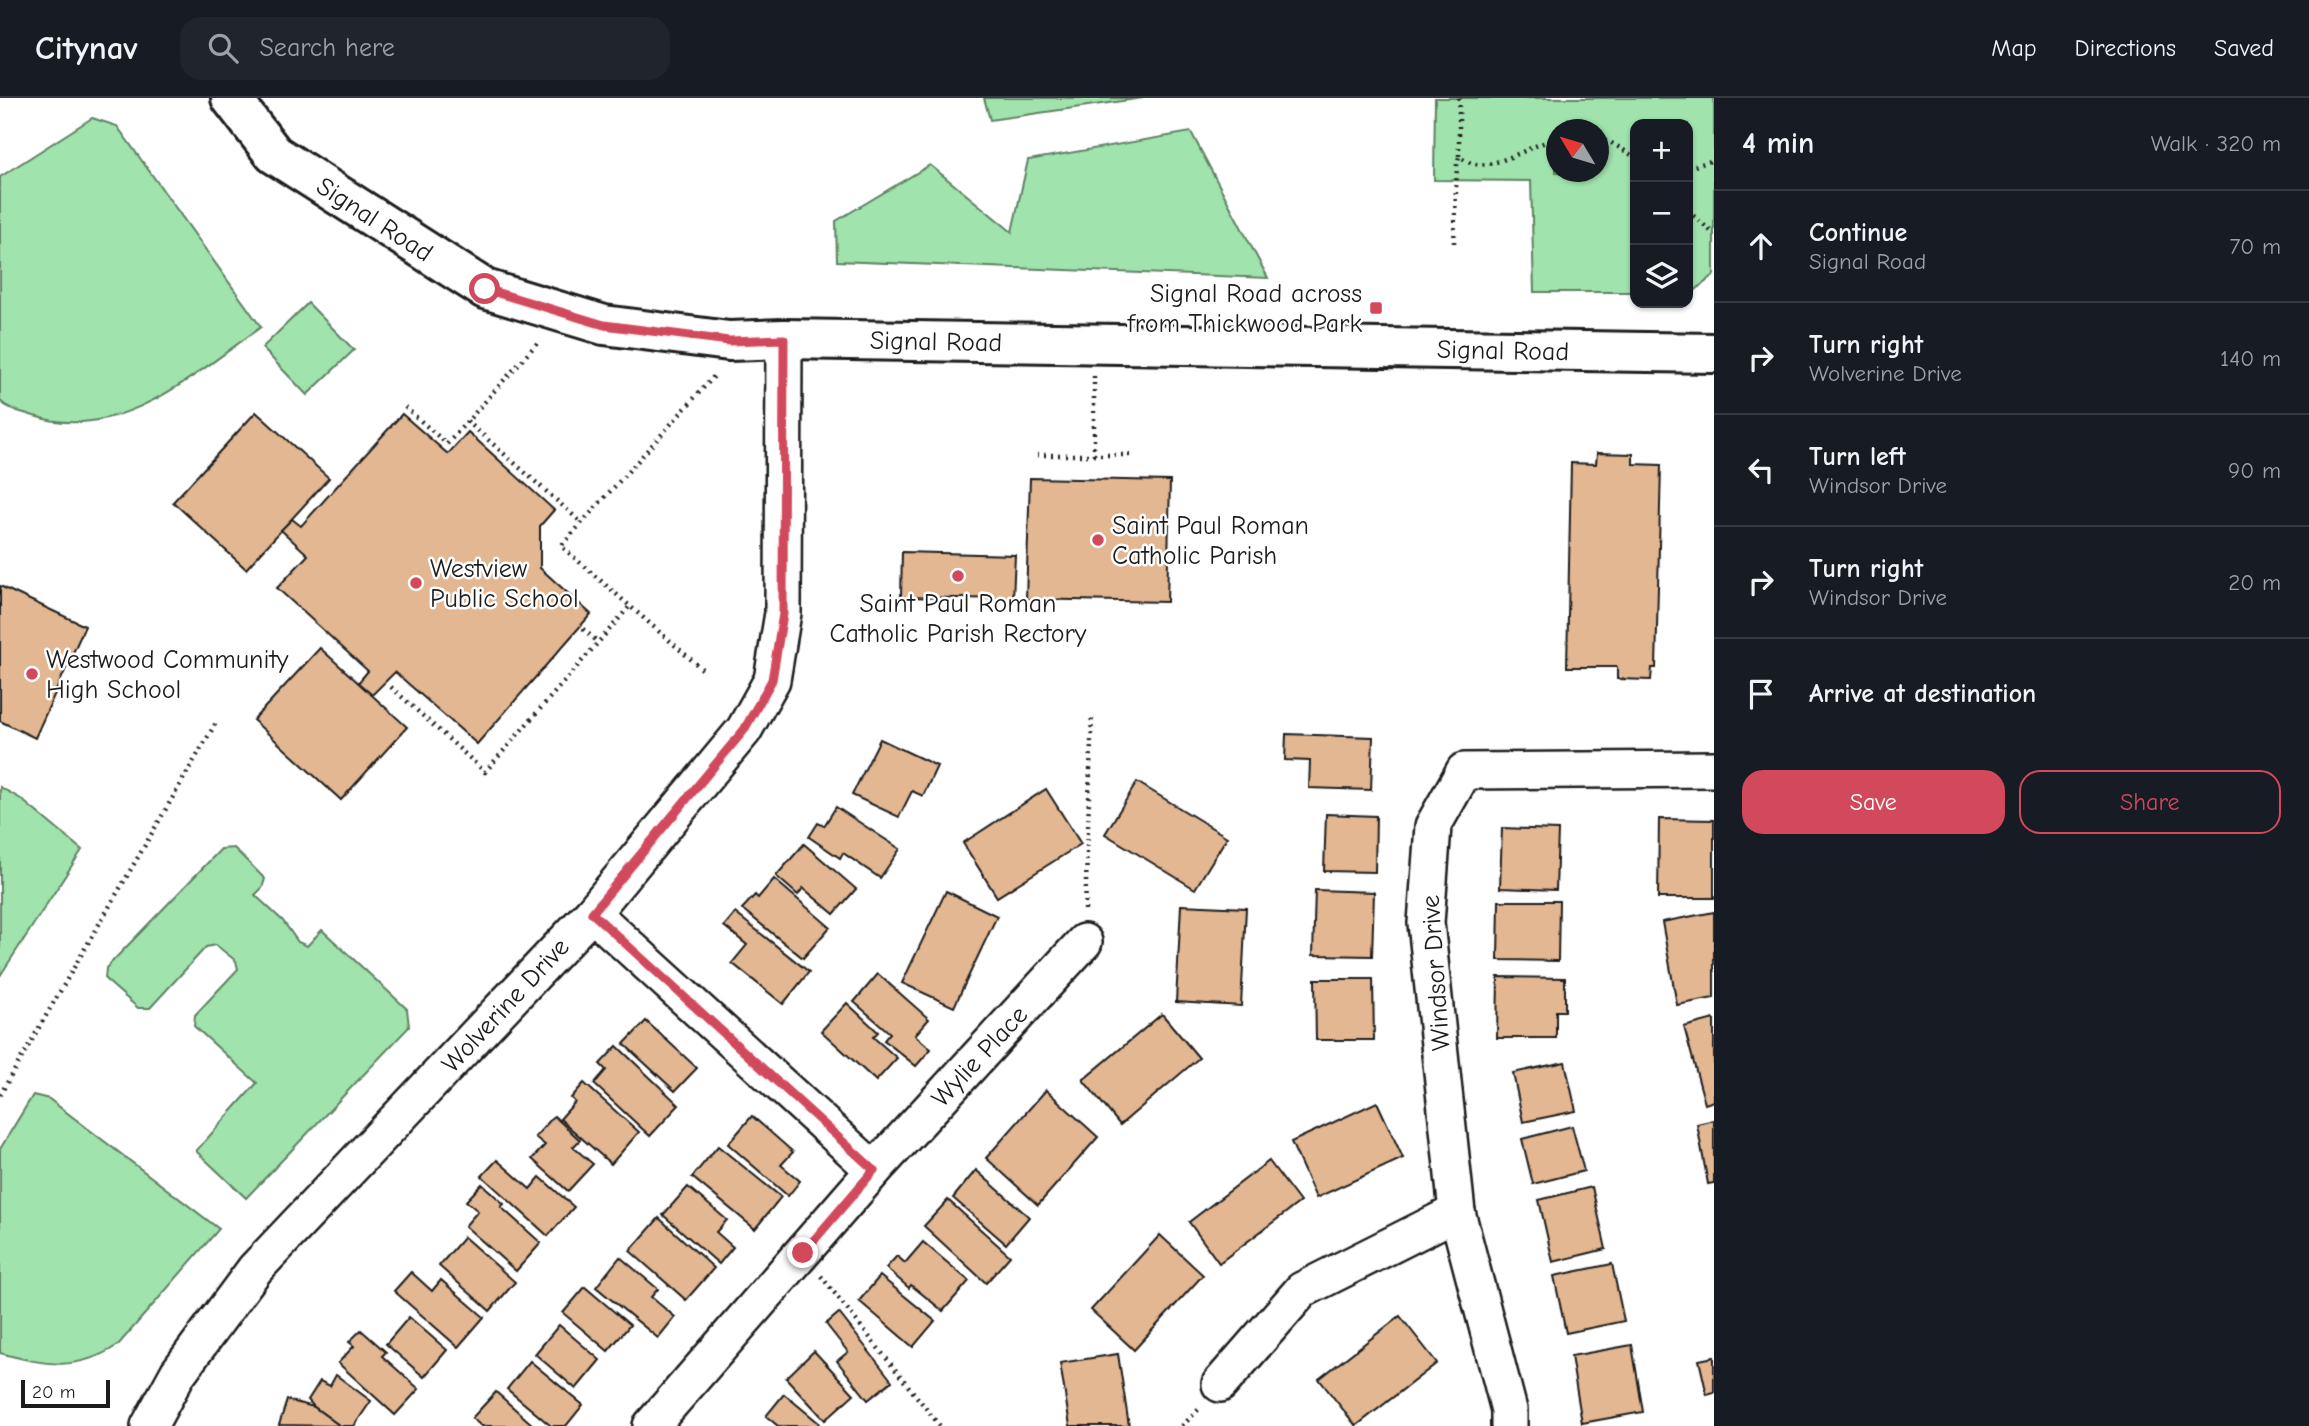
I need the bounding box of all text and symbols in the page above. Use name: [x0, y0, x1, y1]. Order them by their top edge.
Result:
search box: [180, 17, 670, 80]
text: Citynav: [35, 29, 138, 67]
icon: search: [204, 29, 242, 67]
text: Search here: [260, 33, 395, 63]
text: Map: [1991, 34, 2037, 62]
text: Directions: [2075, 34, 2176, 62]
text: Saved: [2214, 34, 2274, 62]
north arrow: [1546, 119, 1609, 182]
map controls: [1630, 119, 1693, 308]
button: +: [1630, 119, 1693, 182]
text: 4 min: [1742, 126, 1814, 161]
text: Walk · 320 m: [2151, 130, 2281, 157]
street label: Signal Road: [311, 171, 438, 268]
button: −: [1630, 182, 1693, 245]
text: Continue: [1809, 218, 1907, 248]
icon: ahead: [1742, 227, 1780, 265]
text: 70 m: [2229, 233, 2281, 260]
button: layers: [1630, 245, 1693, 308]
text: Signal Road: [1809, 248, 1926, 275]
route start: [469, 273, 500, 304]
place label: Signal Road across from Thickwood Park: [1127, 279, 1362, 339]
marker: Signal Road across from Thickwood Park: [1368, 300, 1384, 316]
street label: Signal Road: [870, 326, 1002, 358]
text: Turn right: [1809, 330, 1923, 360]
street label: Signal Road: [1437, 335, 1569, 367]
icon: right: [1742, 339, 1780, 377]
text: 140 m: [2220, 345, 2281, 372]
text: Wolverine Drive: [1809, 360, 1962, 387]
text: Turn left: [1809, 442, 1906, 472]
icon: left: [1742, 451, 1780, 489]
text: 90 m: [2228, 457, 2281, 484]
text: Windsor Drive: [1809, 472, 1947, 499]
place label: Saint Paul Roman Catholic Parish: [1112, 511, 1309, 571]
marker: Saint Paul Roman Catholic Parish: [1090, 532, 1106, 548]
place label: Westview Public School: [430, 554, 579, 614]
text: Turn right: [1809, 554, 1923, 584]
icon: right: [1742, 563, 1780, 601]
marker: Saint Paul Roman Catholic Parish Rectory: [950, 568, 966, 584]
text: 20 m: [2228, 569, 2281, 596]
marker: Westview Public School: [408, 575, 424, 591]
text: Windsor Drive: [1809, 584, 1947, 611]
place label: Saint Paul Roman Catholic Parish Rectory: [830, 589, 1087, 649]
place label: Westwood Community High School: [46, 645, 289, 705]
marker: Westwood Community High School: [24, 666, 40, 682]
icon: arrive: [1742, 675, 1780, 713]
text: Arrive at destination: [1809, 679, 2036, 709]
button: Save: [1742, 770, 2005, 834]
button: Share: [2019, 770, 2281, 834]
street label: Windsor Drive: [1416, 894, 1456, 1052]
street label: Wolverine Drive: [436, 932, 576, 1079]
street label: Wylie Place: [926, 1000, 1034, 1113]
route end: [787, 1237, 818, 1268]
scale bar: [21, 1377, 110, 1409]
text: 20 m: [32, 1381, 76, 1403]

